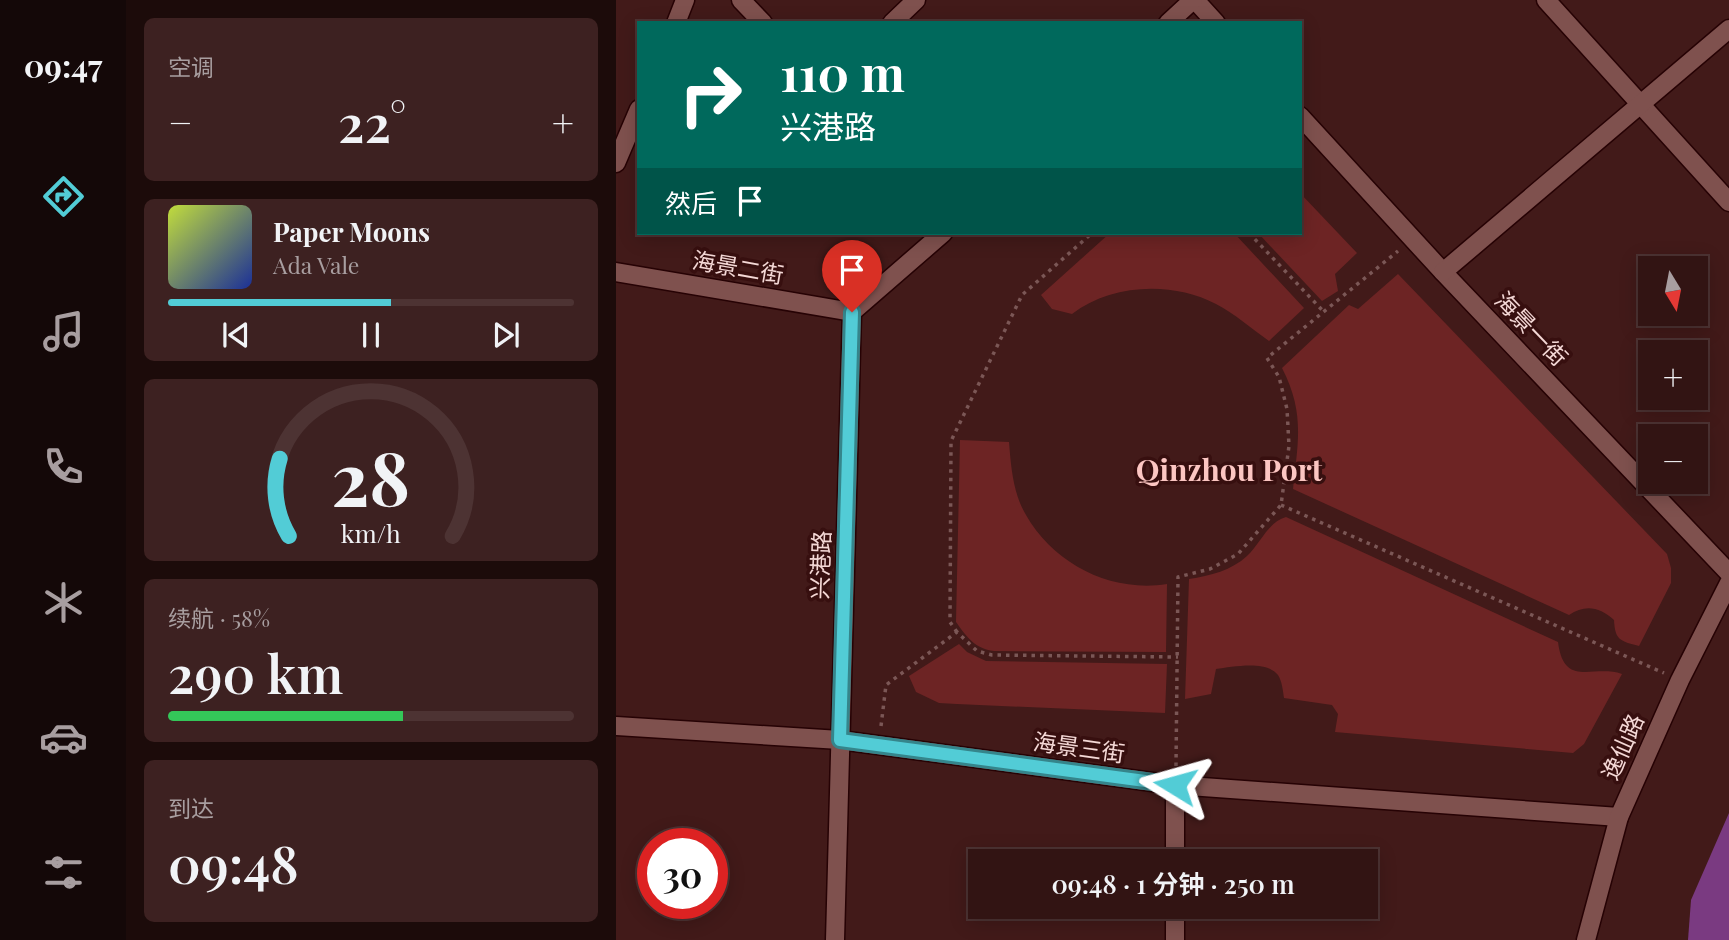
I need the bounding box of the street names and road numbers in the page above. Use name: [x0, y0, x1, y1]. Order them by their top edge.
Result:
street label: 海景二街: [690, 243, 786, 290]
street label: 海景一街: [1489, 284, 1575, 372]
street label: 兴港路: [803, 530, 836, 600]
street label: 逸仙路: [1593, 709, 1650, 784]
street label: 海景三街: [1031, 725, 1127, 768]

